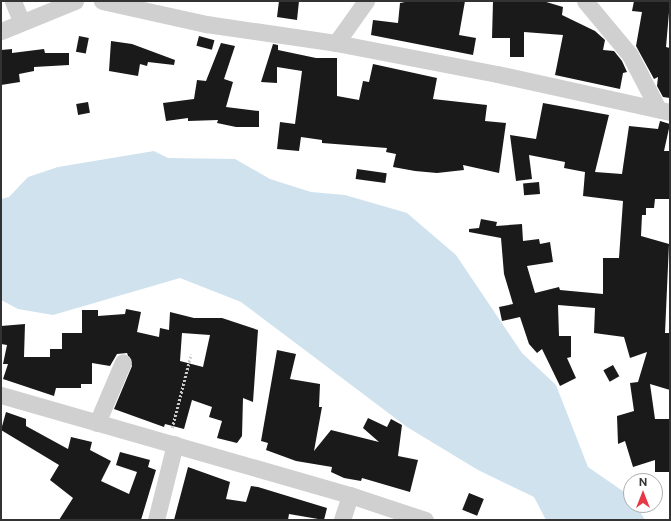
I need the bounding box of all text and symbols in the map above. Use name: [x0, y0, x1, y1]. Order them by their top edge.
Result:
north arrow: [623, 473, 663, 513]
text: N: [639, 476, 647, 488]

